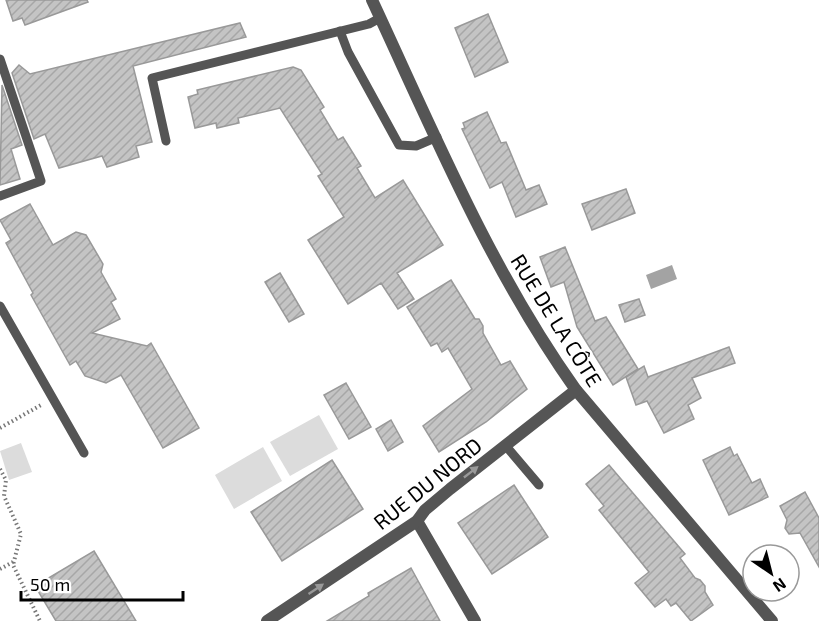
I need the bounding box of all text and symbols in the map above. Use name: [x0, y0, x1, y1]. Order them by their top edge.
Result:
street label: RUE DE LA CÔTE: [506, 249, 608, 391]
street label: RUE DU NORD: [368, 432, 486, 534]
one-way arrow: [463, 466, 479, 479]
north arrow: [741, 543, 801, 603]
scale bar: [21, 564, 183, 602]
text: 50 m: [30, 573, 70, 595]
text: N: [770, 575, 790, 597]
one-way arrow: [308, 583, 324, 594]

